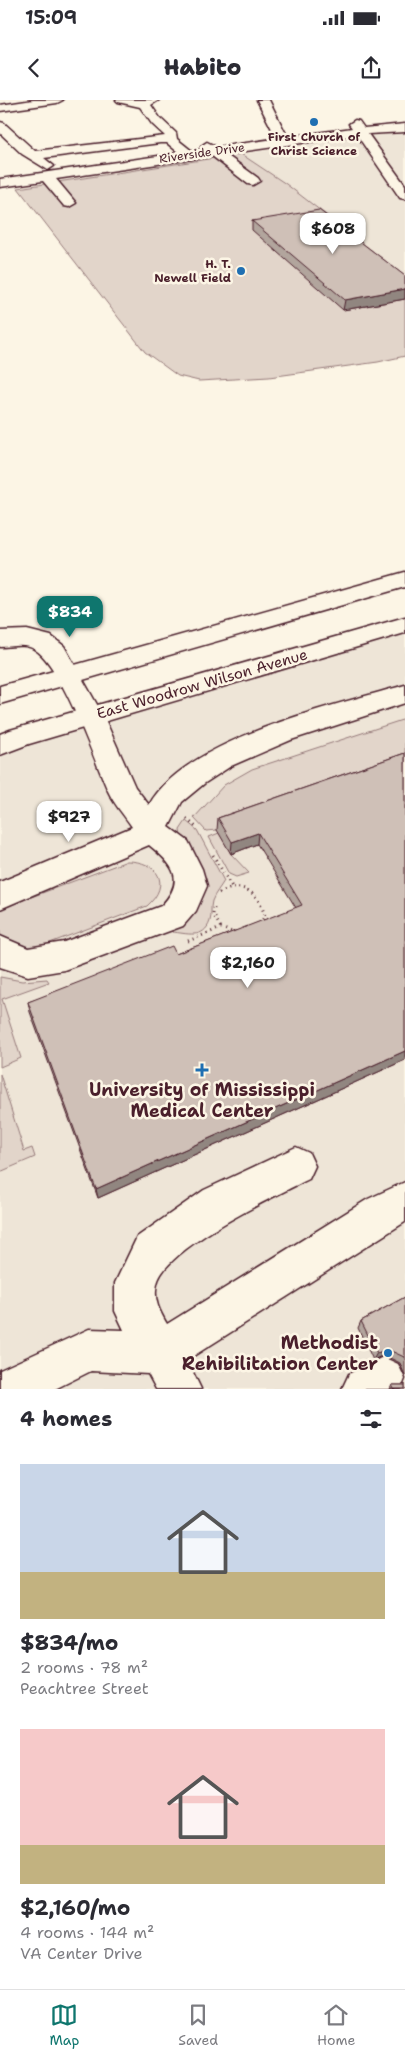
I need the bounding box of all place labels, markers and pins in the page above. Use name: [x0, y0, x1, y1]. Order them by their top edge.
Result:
marker: First Church of Christ Science: [308, 116, 320, 128]
place label: First Church of Christ Science: [268, 129, 360, 159]
pin: $608: [303, 212, 363, 255]
place label: H. T. Newell Field: [154, 256, 231, 286]
marker: H. T. Newell Field: [235, 265, 247, 277]
pin: $834: [40, 596, 100, 638]
pin: $927: [39, 800, 99, 843]
pin: $2,160: [207, 946, 289, 989]
marker: University of Mississippi Medical Center: [195, 1063, 209, 1077]
place label: University of Mississippi Medical Center: [89, 1078, 315, 1123]
place label: Methodist Rehibilitation Center: [182, 1331, 378, 1376]
marker: Methodist Rehibilitation Center: [382, 1347, 394, 1359]

